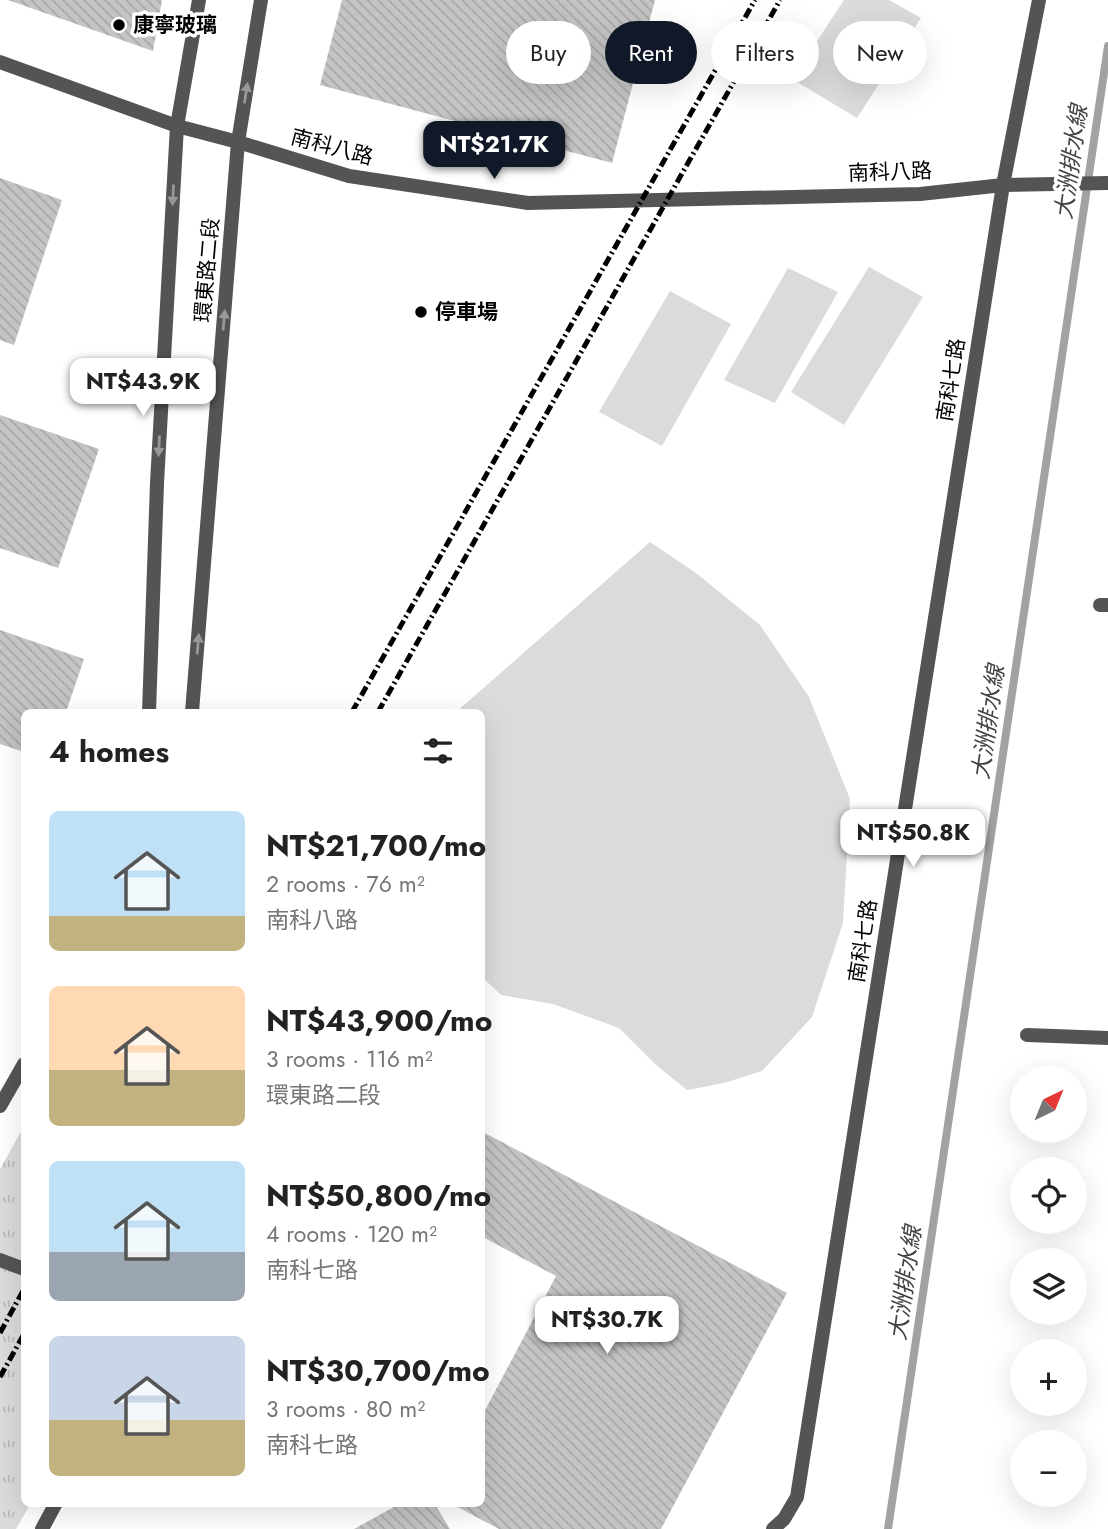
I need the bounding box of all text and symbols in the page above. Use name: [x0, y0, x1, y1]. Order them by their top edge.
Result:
place label: 康寧玻璃: [133, 10, 217, 40]
marker: 康寧玻璃: [111, 17, 127, 33]
chip: Buy: [506, 21, 591, 84]
chip: Rent: [605, 21, 697, 84]
chip: Filters: [711, 21, 819, 84]
chip: New: [833, 21, 927, 84]
one-way arrow: [241, 82, 252, 104]
water label: 大洲排水線: [1046, 100, 1096, 221]
street label: 南科八路: [288, 122, 376, 172]
pin: NT$21.7K: [422, 122, 566, 181]
text: NT$21.7K: [439, 127, 549, 161]
street label: 南科八路: [848, 156, 932, 188]
one-way arrow: [167, 184, 178, 206]
street label: 環東路二段: [187, 216, 227, 324]
place label: 停車場: [435, 297, 498, 327]
marker: 停車場: [413, 304, 429, 320]
one-way arrow: [219, 309, 230, 331]
street label: 南科七路: [930, 336, 972, 424]
pin: NT$43.9K: [71, 358, 215, 418]
text: NT$43.9K: [86, 364, 200, 398]
one-way arrow: [153, 435, 164, 457]
one-way arrow: [193, 633, 204, 655]
water label: 大洲排水線: [963, 660, 1013, 781]
text: 4 homes: [49, 730, 169, 773]
icon: filters: [419, 732, 457, 770]
pin: NT$50.8K: [841, 810, 985, 869]
text: NT$50.8K: [856, 815, 970, 849]
text: NT$21,700/mo: [266, 824, 486, 867]
icon: home: [105, 839, 189, 923]
text: 2 rooms · 76 m²: [266, 867, 425, 901]
street label: 南科七路: [842, 897, 884, 985]
text: 南科八路: [266, 903, 358, 937]
text: NT$43,900/mo: [266, 999, 492, 1042]
icon: home: [105, 1014, 189, 1098]
text: 3 rooms · 116 m²: [266, 1042, 433, 1076]
north arrow: [1010, 1066, 1087, 1143]
map controls: [1010, 1066, 1087, 1507]
text: 環東路二段: [266, 1078, 381, 1112]
button: locate: [1010, 1157, 1087, 1234]
text: NT$50,800/mo: [266, 1174, 491, 1217]
icon: home: [105, 1189, 189, 1273]
text: 4 rooms · 120 m²: [266, 1217, 437, 1251]
water label: 大洲排水線: [880, 1221, 930, 1342]
button: layers: [1010, 1248, 1087, 1325]
text: 南科七路: [266, 1253, 358, 1287]
pin: NT$30.7K: [535, 1296, 679, 1356]
text: NT$30.7K: [551, 1302, 663, 1336]
button: +: [1010, 1339, 1087, 1416]
text: NT$30,700/mo: [266, 1349, 490, 1392]
icon: home: [105, 1364, 189, 1448]
text: 3 rooms · 80 m²: [266, 1392, 425, 1426]
text: 南科七路: [266, 1428, 358, 1462]
button: −: [1010, 1430, 1087, 1507]

